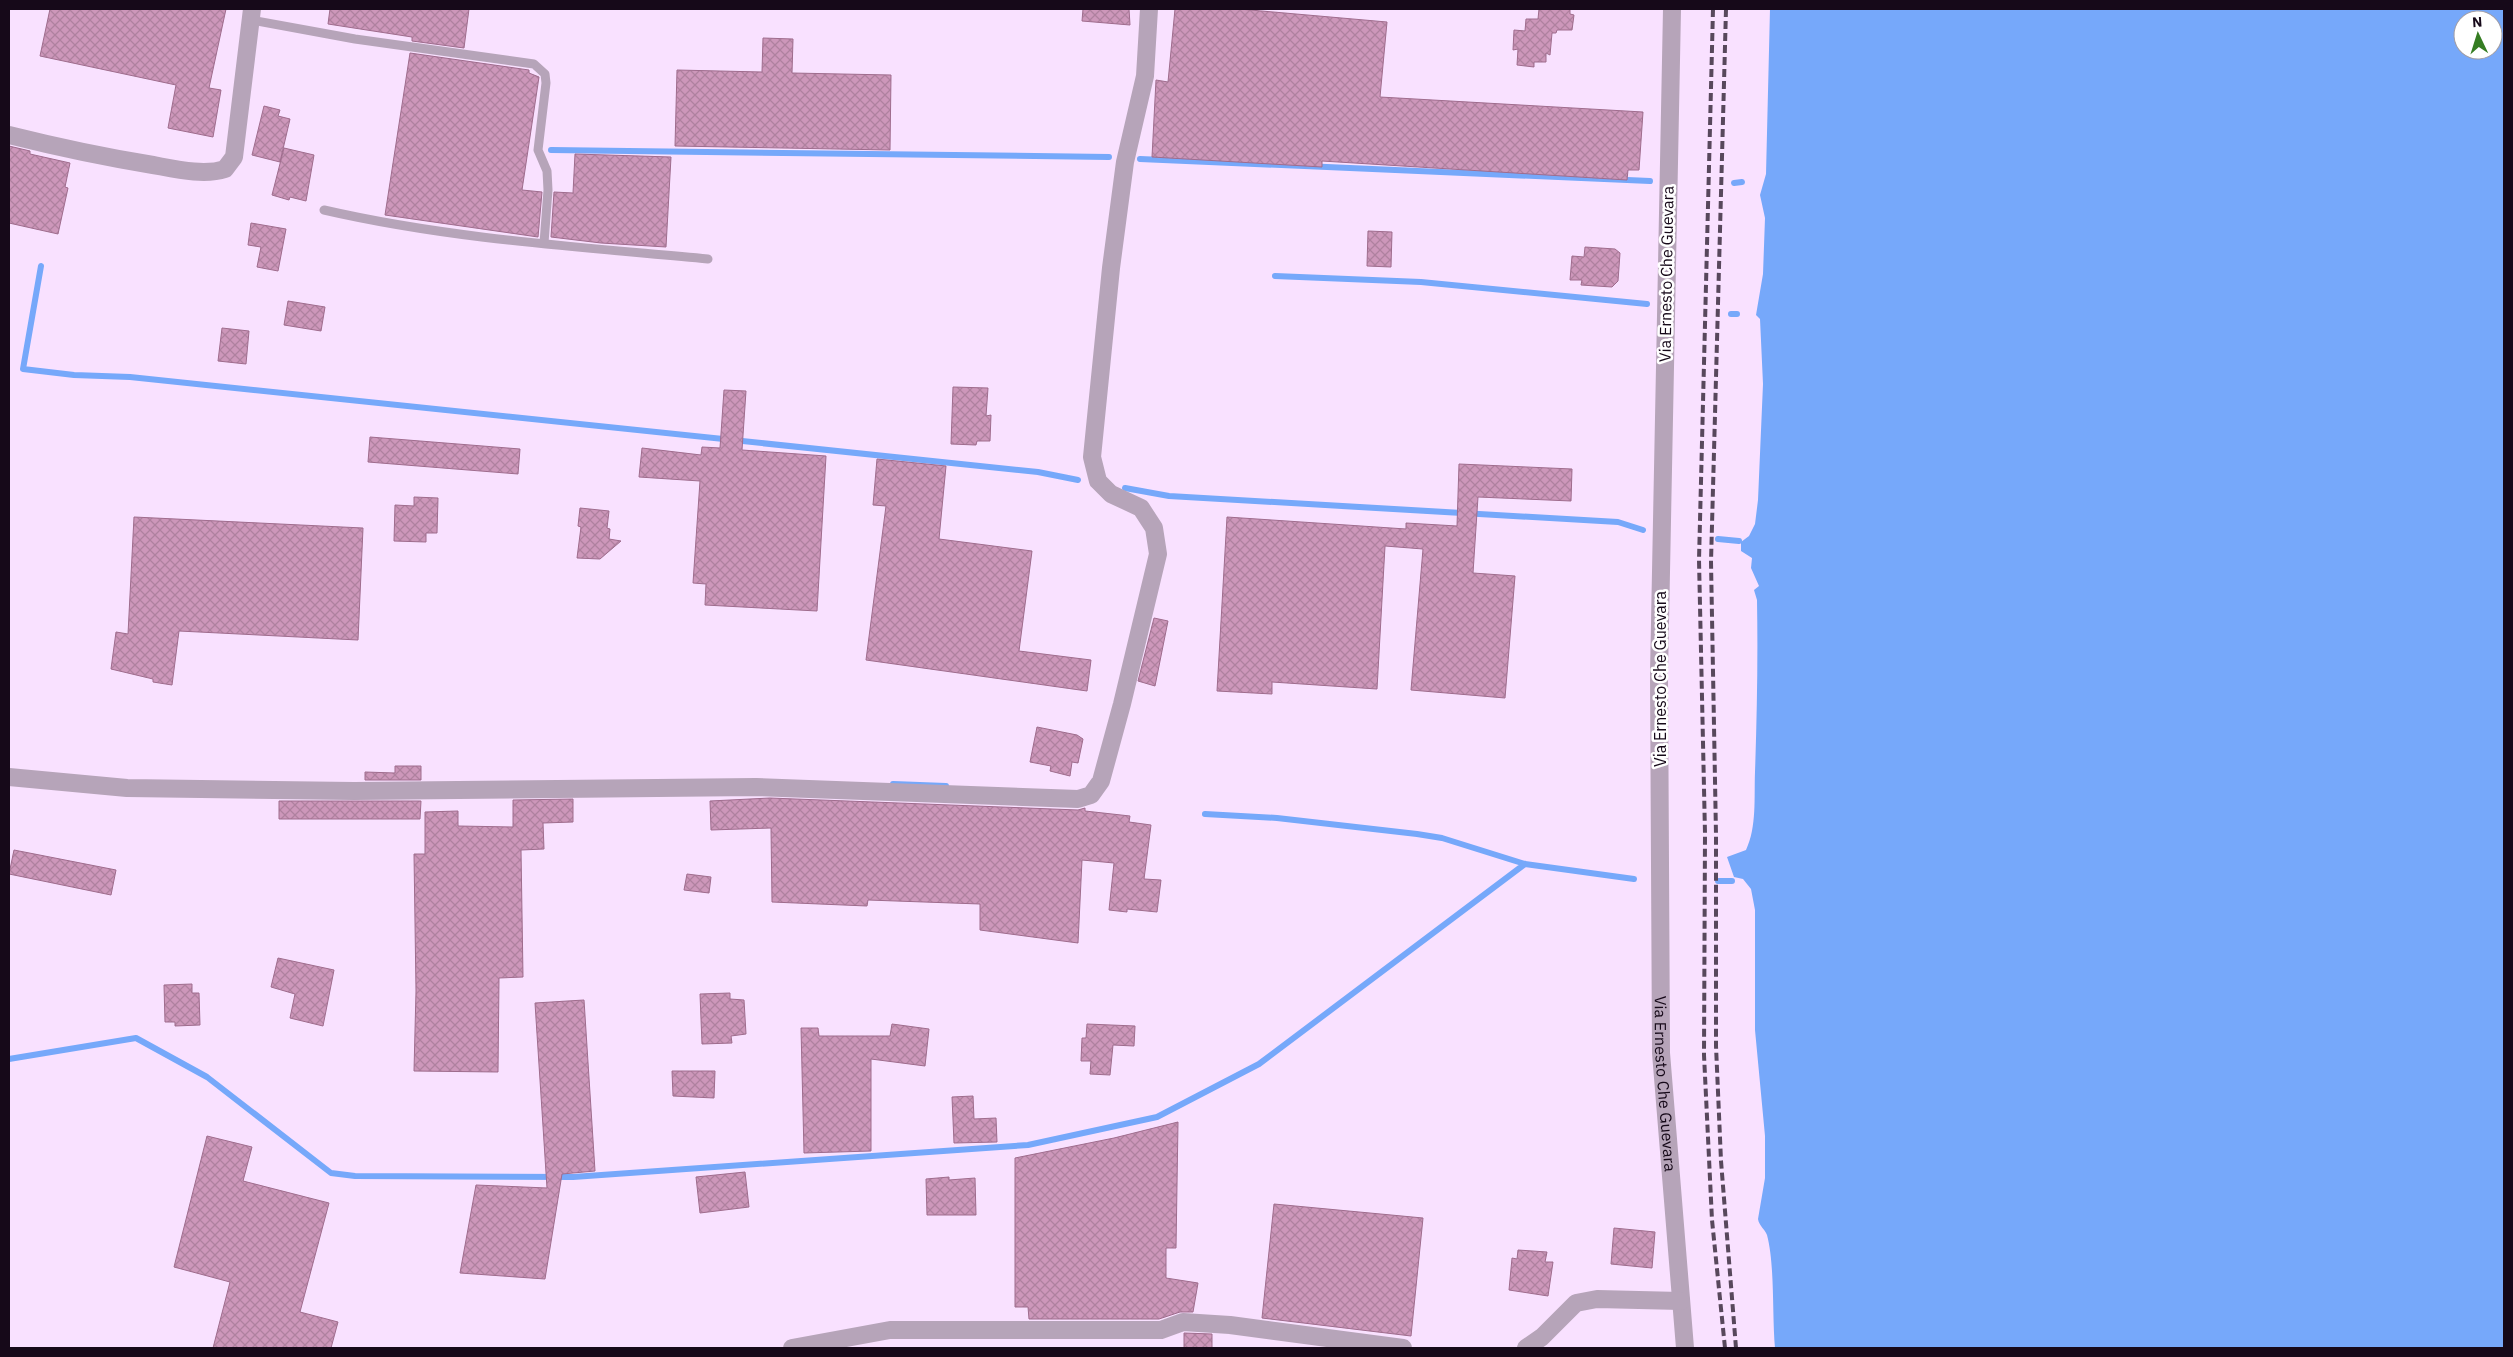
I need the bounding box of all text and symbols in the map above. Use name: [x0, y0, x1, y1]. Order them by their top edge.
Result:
north arrow: [2453, 10, 2503, 60]
text: N: [2471, 13, 2483, 31]
street label: Via Ernesto Che Guevara: [1654, 185, 1678, 362]
street label: Via Ernesto Che Guevara: [1650, 590, 1670, 767]
street label: Via Ernesto Che Guevara: [1651, 996, 1681, 1173]

